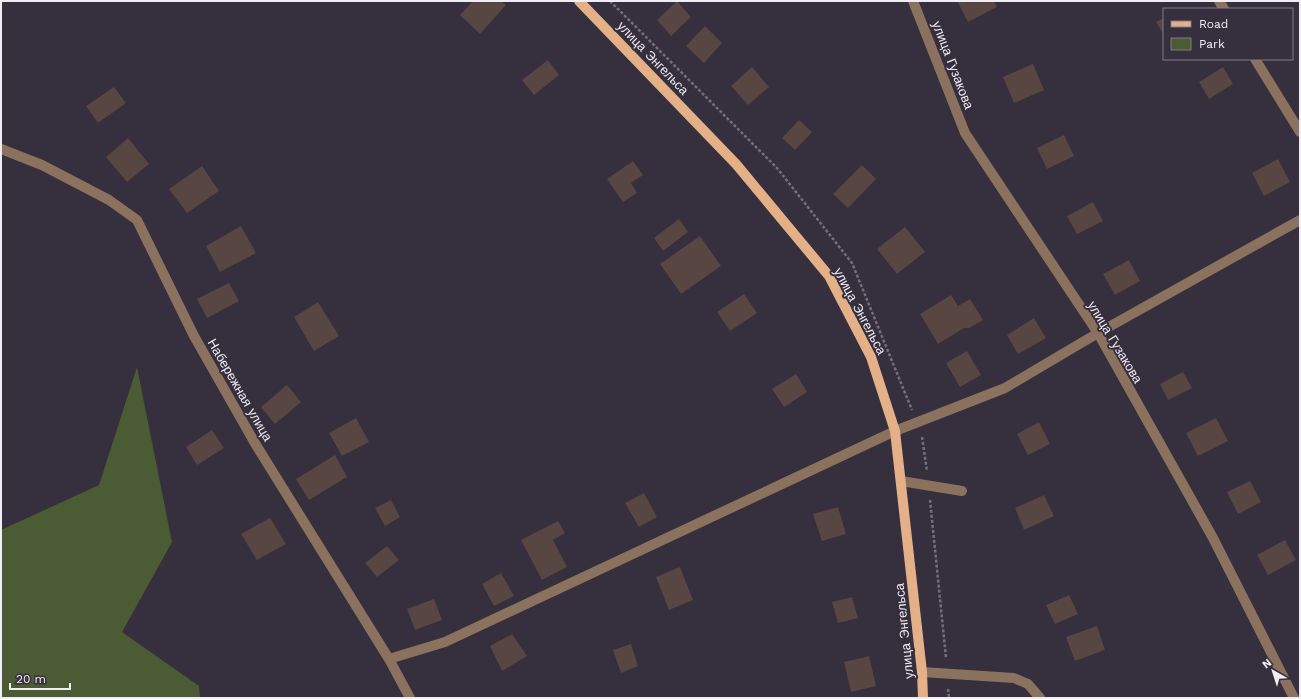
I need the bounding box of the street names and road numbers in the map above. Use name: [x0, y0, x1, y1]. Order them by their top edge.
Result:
street label: улица Энгельса: [614, 18, 692, 98]
street label: улица Гузакова: [929, 19, 977, 112]
street label: улица Энгельса: [831, 265, 890, 358]
street label: улица Гузакова: [1085, 298, 1146, 386]
street label: Набережная улица: [205, 336, 276, 445]
street label: улица Энгельса: [891, 582, 916, 680]

